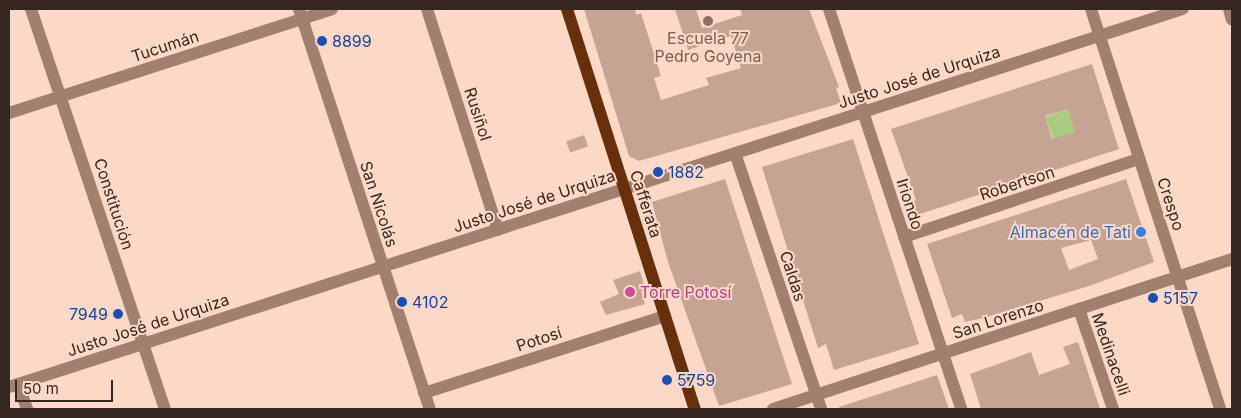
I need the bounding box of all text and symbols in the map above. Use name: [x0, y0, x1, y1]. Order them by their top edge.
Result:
marker: Escuela 77 Pedro Goyena: [702, 15, 714, 27]
street label: Tucumán: [129, 26, 201, 66]
place label: Escuela 77 Pedro Goyena: [655, 28, 761, 66]
place label: 8899: [332, 31, 372, 51]
marker: 8899: [316, 35, 328, 47]
street label: Justo José de Urquiza: [835, 42, 1003, 112]
street label: Rusiñol: [460, 85, 496, 143]
street label: Constitución: [90, 156, 138, 252]
street label: San Nicolás: [356, 159, 402, 249]
place label: 1882: [668, 162, 704, 182]
street label: Robertson: [977, 162, 1057, 204]
street label: Justo José de Urquiza: [450, 166, 618, 236]
marker: 1882: [652, 166, 664, 178]
street label: Cafferata: [626, 168, 666, 240]
street label: Crespo: [1153, 175, 1189, 233]
street label: Iriondo: [893, 176, 927, 232]
place label: Almacén de Tati: [1010, 222, 1131, 242]
marker: Almacén de Tati: [1135, 226, 1147, 238]
street label: Caldas: [776, 248, 810, 304]
place label: Torre Potosí: [640, 282, 731, 302]
marker: Torre Potosí: [624, 286, 636, 298]
place label: 5157: [1163, 288, 1198, 308]
street label: Justo José de Urquiza: [64, 290, 232, 360]
place label: 4102: [412, 292, 448, 312]
marker: 5157: [1147, 292, 1159, 304]
street label: San Lorenzo: [950, 295, 1046, 343]
marker: 4102: [396, 296, 408, 308]
place label: 7949: [69, 304, 108, 324]
marker: 7949: [112, 308, 124, 320]
street label: Medinacelli: [1088, 310, 1134, 398]
street label: Potosí: [514, 323, 564, 355]
scale bar: [18, 370, 115, 402]
place label: 5759: [677, 370, 715, 390]
marker: 5759: [661, 374, 673, 386]
text: 50 m: [23, 379, 59, 398]

